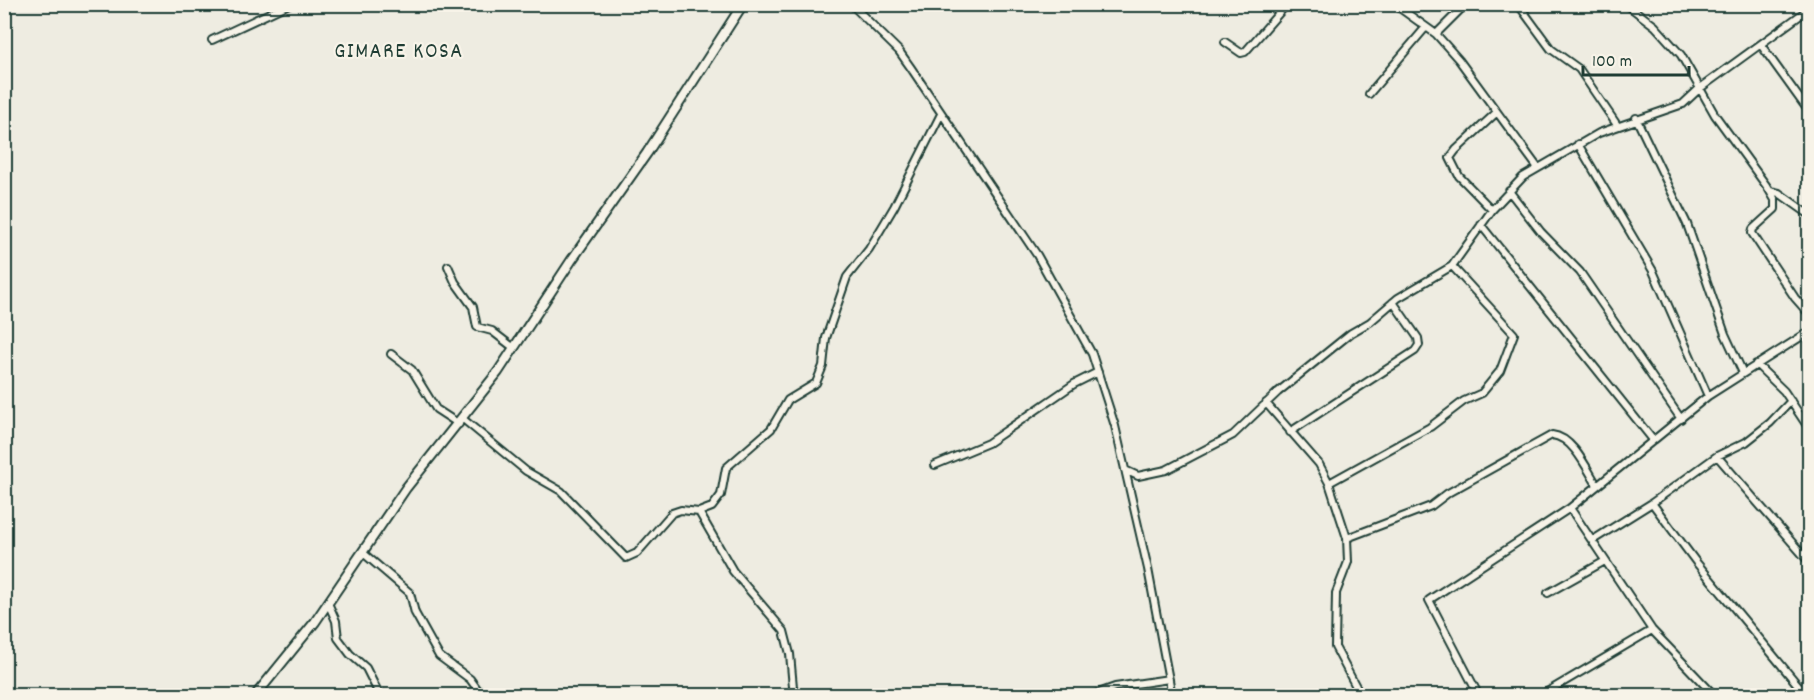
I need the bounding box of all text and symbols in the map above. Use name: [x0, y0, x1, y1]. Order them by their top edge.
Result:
district label: GIMARE KOSA: [334, 37, 464, 68]
scale bar: [1583, 39, 1690, 77]
text: 100 m: [1592, 50, 1632, 75]

